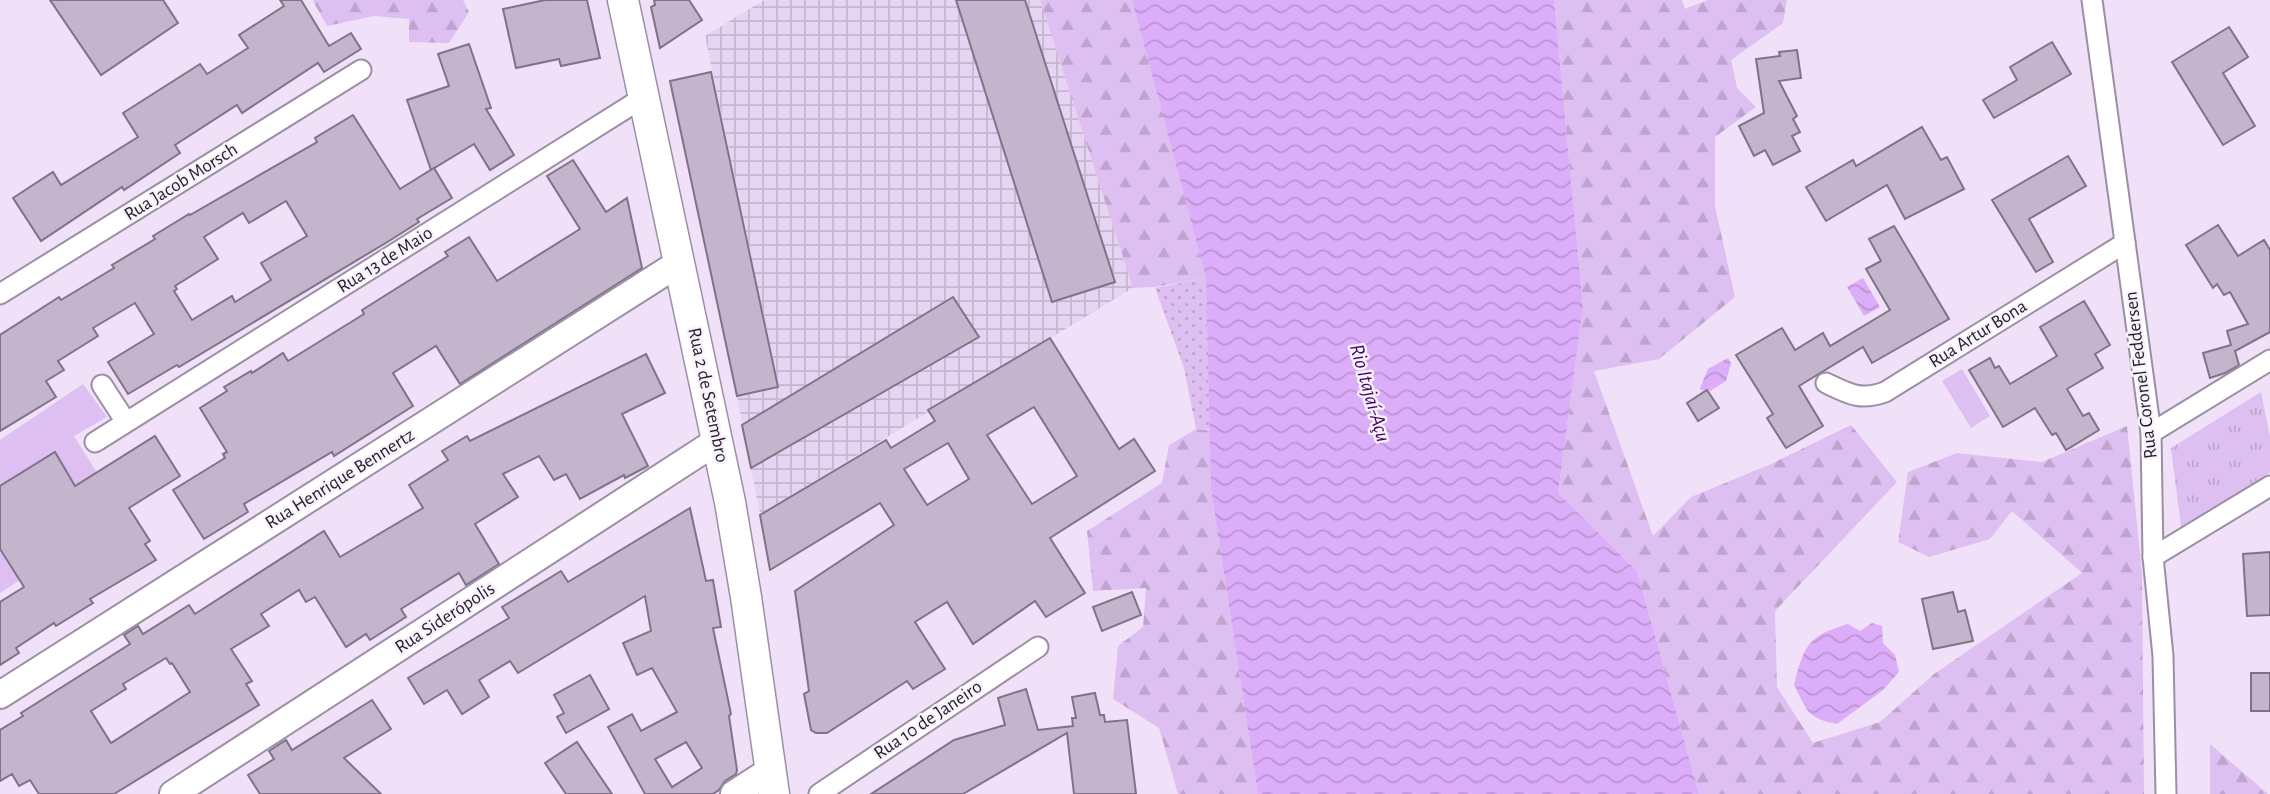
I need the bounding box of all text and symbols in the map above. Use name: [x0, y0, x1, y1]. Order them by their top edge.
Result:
street label: Rua Jacob Morsch: [121, 140, 241, 224]
street label: Rua 13 de Maio: [334, 223, 436, 297]
street label: Rua Coronel Feddersen: [2121, 290, 2161, 460]
street label: Rua Artur Bona: [1926, 296, 2030, 372]
street label: Rua 2 de Setembro: [684, 326, 732, 464]
water label: Rio Itajaí-Açu: [1346, 342, 1394, 444]
street label: Rua Henrique Bennertz: [262, 425, 418, 533]
street label: Rua Siderópolis: [392, 579, 498, 657]
street label: Rua 10 de Janeiro: [870, 677, 986, 763]

